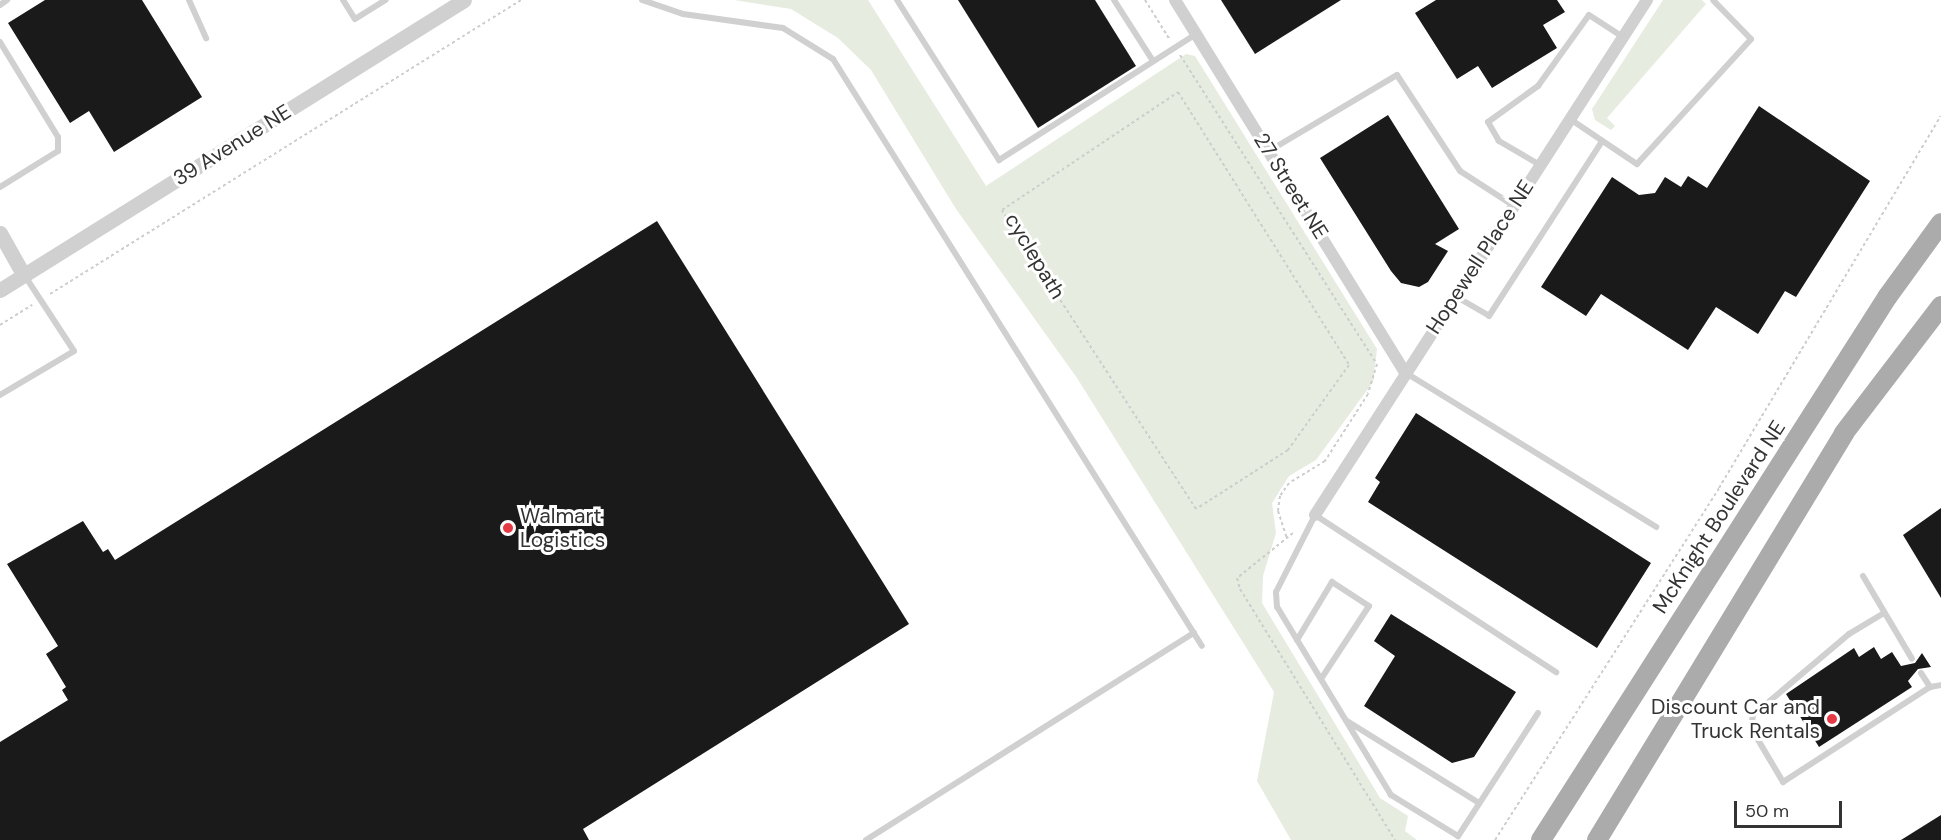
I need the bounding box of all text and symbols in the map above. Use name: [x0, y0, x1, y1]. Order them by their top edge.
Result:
street label: 39 Avenue NE: [169, 99, 295, 191]
street label: 27 Street NE: [1249, 128, 1333, 244]
street label: Hopewell Place NE: [1421, 175, 1539, 339]
street label: cyclepath: [1000, 208, 1070, 304]
street label: McKnight Boulevard NE: [1647, 416, 1791, 618]
place label: Walmart Logistics: [520, 503, 605, 553]
marker: Walmart Logistics: [501, 521, 515, 535]
place label: Discount Car and Truck Rentals: [1651, 694, 1820, 744]
marker: Discount Car and Truck Rentals: [1825, 712, 1839, 726]
scale bar: [1737, 789, 1845, 827]
text: 50 m: [1745, 799, 1789, 823]

